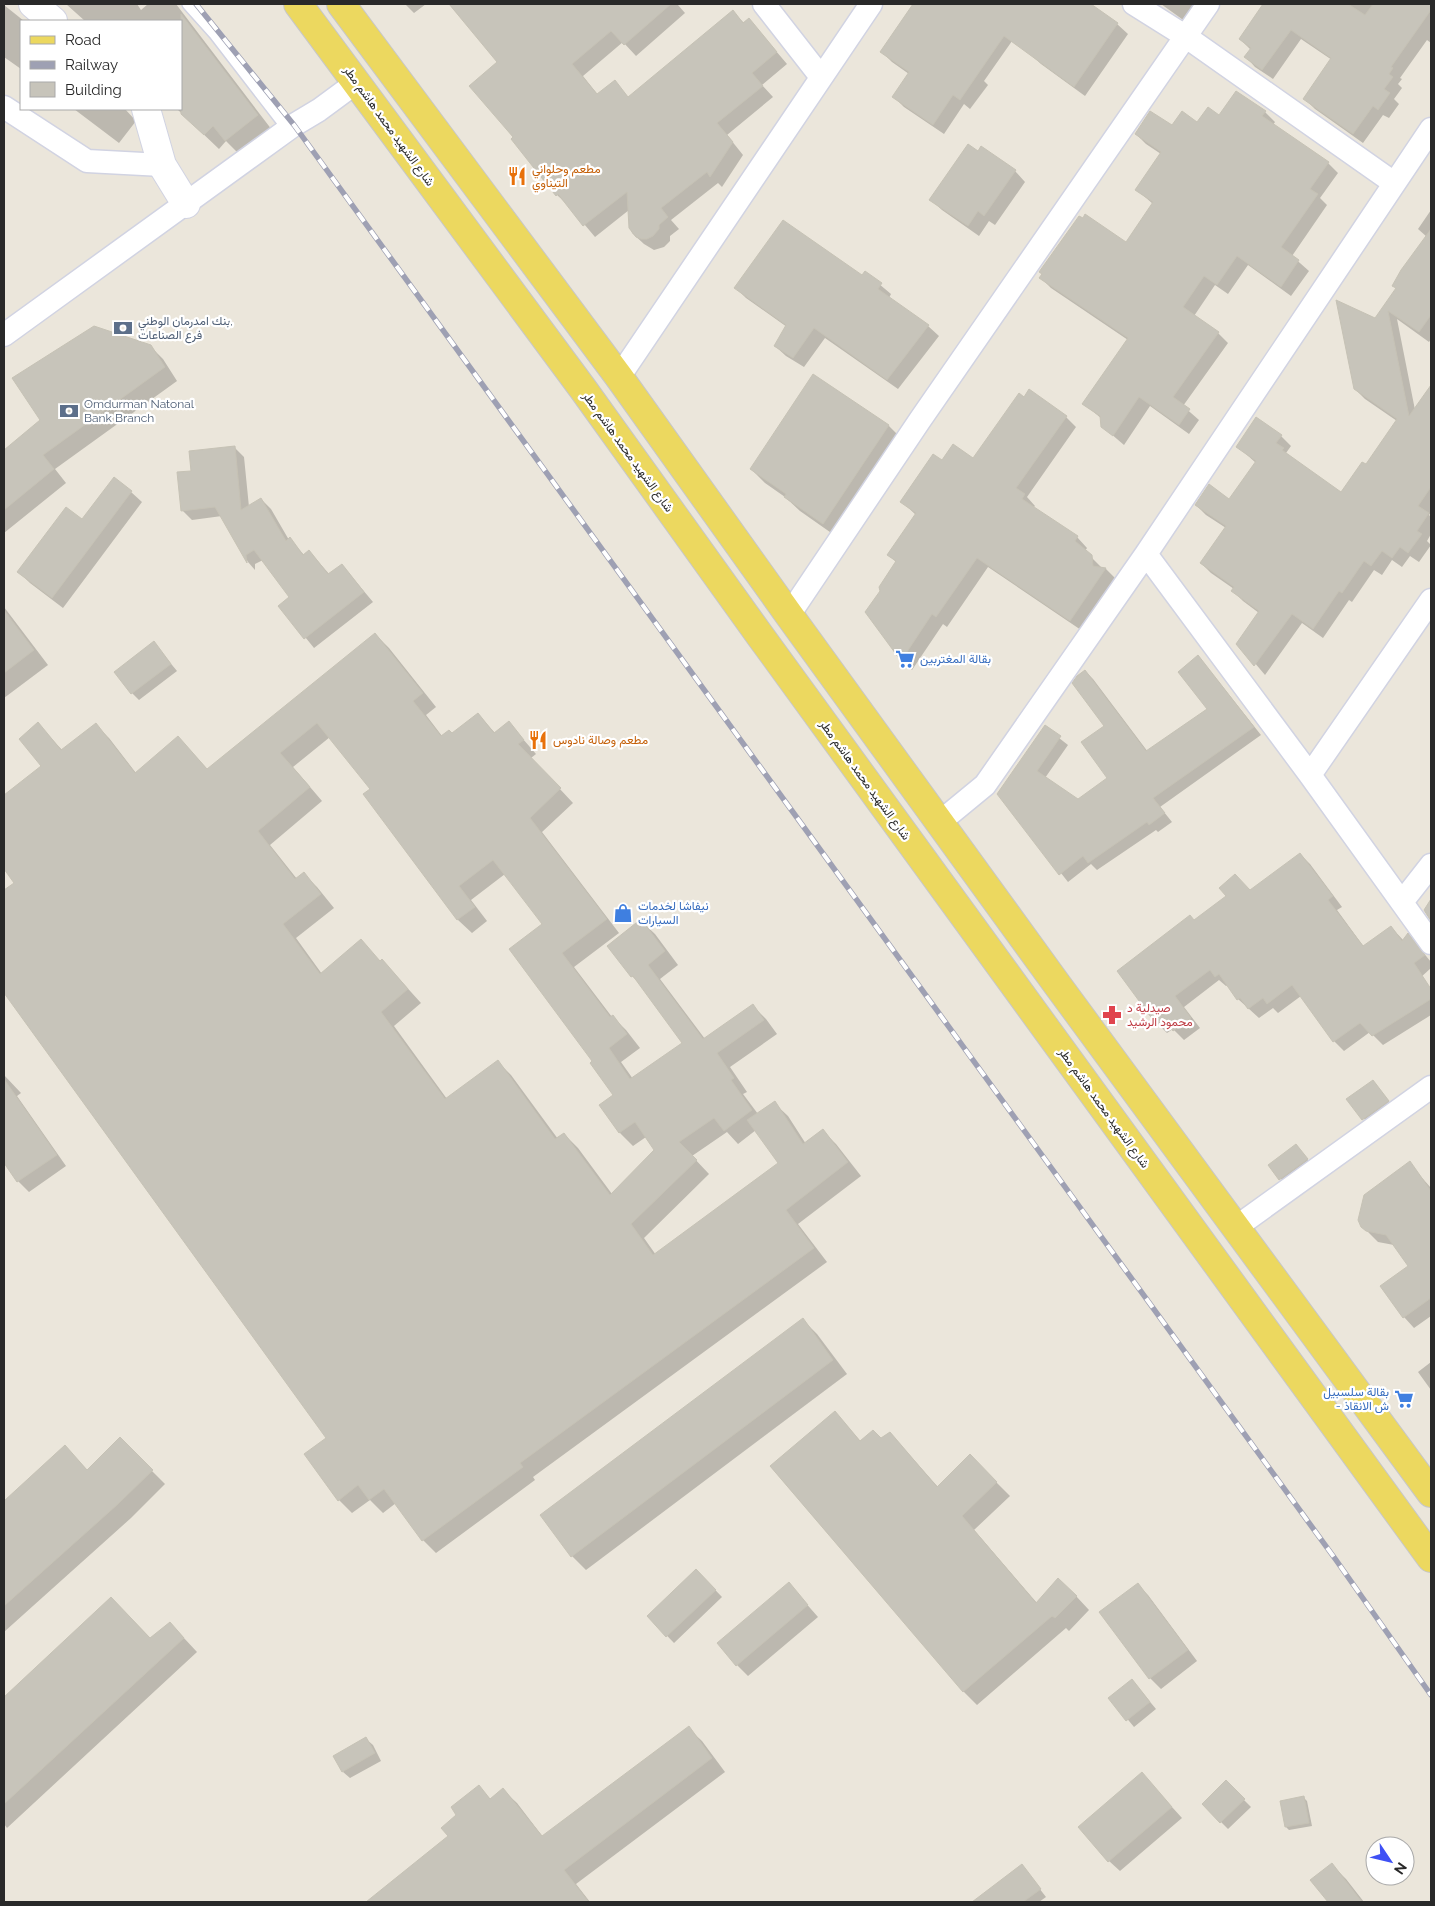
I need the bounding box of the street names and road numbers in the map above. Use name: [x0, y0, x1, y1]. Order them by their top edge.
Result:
street label: شارع الشهيد محمد هاشم مطر: [339, 62, 437, 190]
street label: شارع الشهيد محمد هاشم مطر: [578, 388, 676, 516]
street label: شارع الشهيد محمد هاشم مطر: [815, 716, 913, 844]
street label: شارع الشهيد محمد هاشم مطر: [1054, 1044, 1152, 1172]

